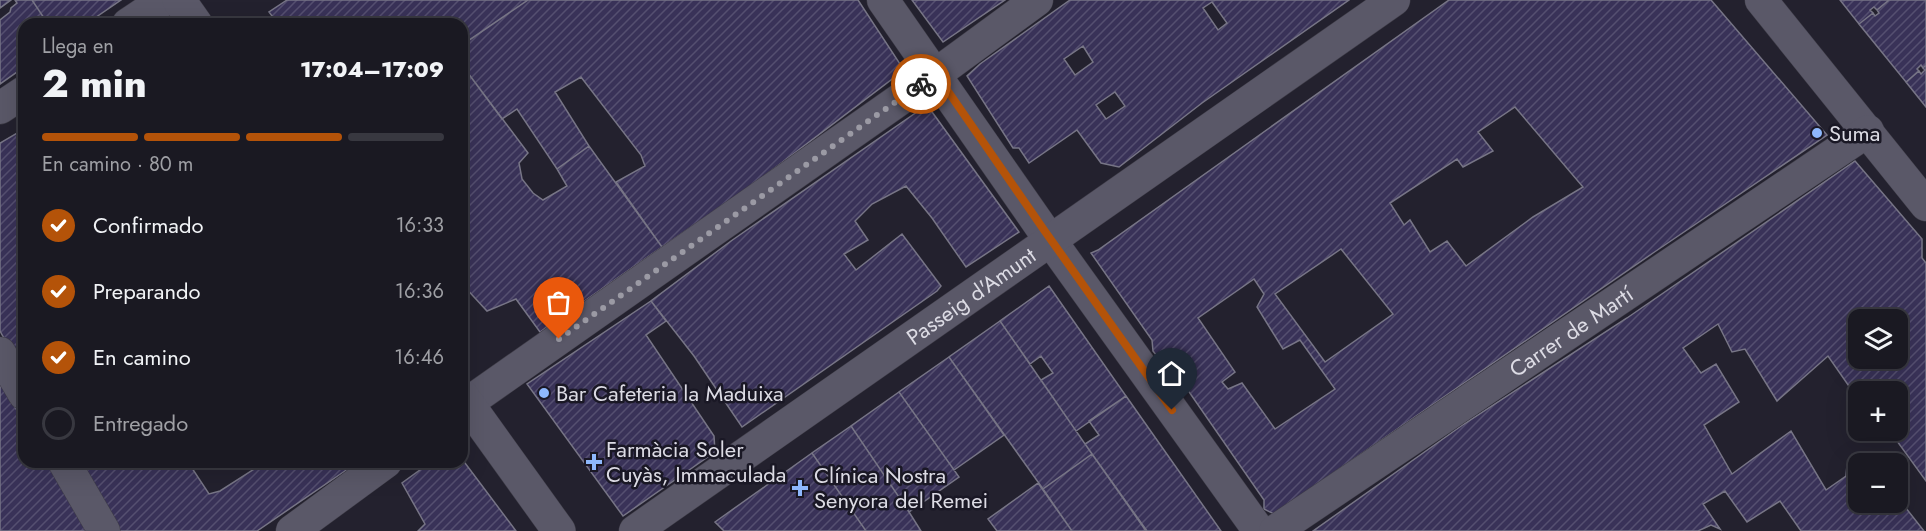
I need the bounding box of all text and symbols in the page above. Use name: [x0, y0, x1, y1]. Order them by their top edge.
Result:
text: Llega en: [42, 32, 114, 61]
text: 17:04–17:09: [300, 53, 444, 85]
courier: [891, 54, 951, 114]
text: 2 min: [42, 55, 147, 112]
icon: bike: [905, 68, 938, 101]
place label: Suma: [1829, 117, 1880, 149]
marker: Suma: [1810, 126, 1824, 140]
text: En camino · 80 m: [42, 150, 193, 179]
icon: check: [42, 209, 75, 242]
text: Confirmado: [93, 209, 203, 241]
text: 16:33: [396, 211, 444, 240]
street label: Passeig d'Amunt: [900, 239, 1043, 353]
icon: check: [42, 275, 75, 308]
text: Preparando: [93, 275, 201, 307]
text: 16:36: [395, 277, 444, 306]
pin: [533, 277, 584, 339]
street label: Carrer de Martí: [1503, 277, 1640, 385]
icon: bag: [542, 286, 575, 319]
map controls: [1848, 309, 1908, 513]
button: layers: [1848, 309, 1908, 369]
icon: check: [42, 341, 75, 374]
text: En camino: [93, 341, 191, 373]
text: 16:46: [394, 343, 444, 372]
pin: [1146, 348, 1197, 410]
icon: home: [1155, 357, 1188, 390]
place label: Bar Cafeteria la Maduixa: [556, 377, 784, 409]
button: +: [1848, 381, 1908, 441]
marker: Bar Cafeteria la Maduixa: [537, 386, 551, 400]
text: Entregado: [93, 407, 188, 439]
place label: Farmàcia Soler Cuyàs, Immaculada: [606, 433, 786, 490]
button: −: [1848, 453, 1908, 513]
marker: Farmàcia Soler Cuyàs, Immaculada: [587, 455, 601, 469]
place label: Clínica Nostra Senyora del Remei: [814, 459, 988, 516]
marker: Clínica Nostra Senyora del Remei: [791, 479, 809, 497]

